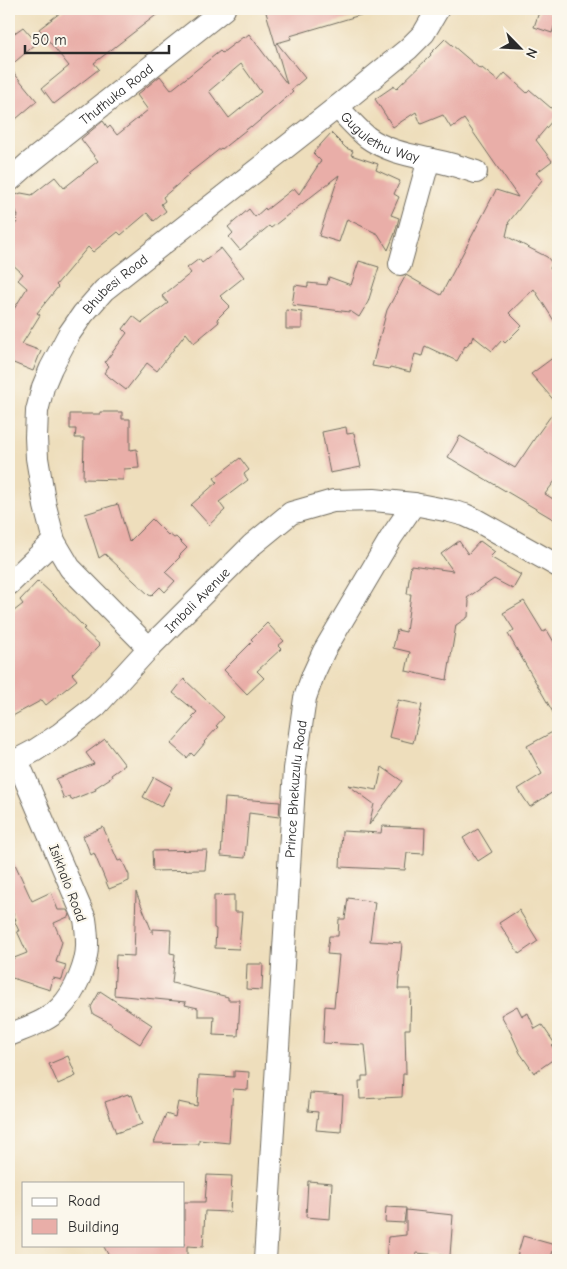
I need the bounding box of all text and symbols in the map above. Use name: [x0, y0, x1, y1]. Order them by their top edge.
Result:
scale bar: [25, 22, 169, 54]
north arrow: [494, 22, 544, 72]
text: 50 m: [32, 31, 67, 49]
text: N: [522, 45, 541, 61]
street label: Thuthuka Road: [76, 60, 157, 129]
street label: Gugulethu Way: [337, 108, 422, 166]
street label: Bhubesi Road: [79, 251, 151, 318]
street label: Imbali Avenue: [161, 564, 234, 636]
street label: Prince Bhekuzulu Road: [282, 719, 311, 858]
street label: Isikhalo Road: [45, 842, 90, 924]
legend: [22, 1182, 185, 1246]
text: Road: [68, 1192, 100, 1210]
text: Building: [68, 1218, 119, 1236]

